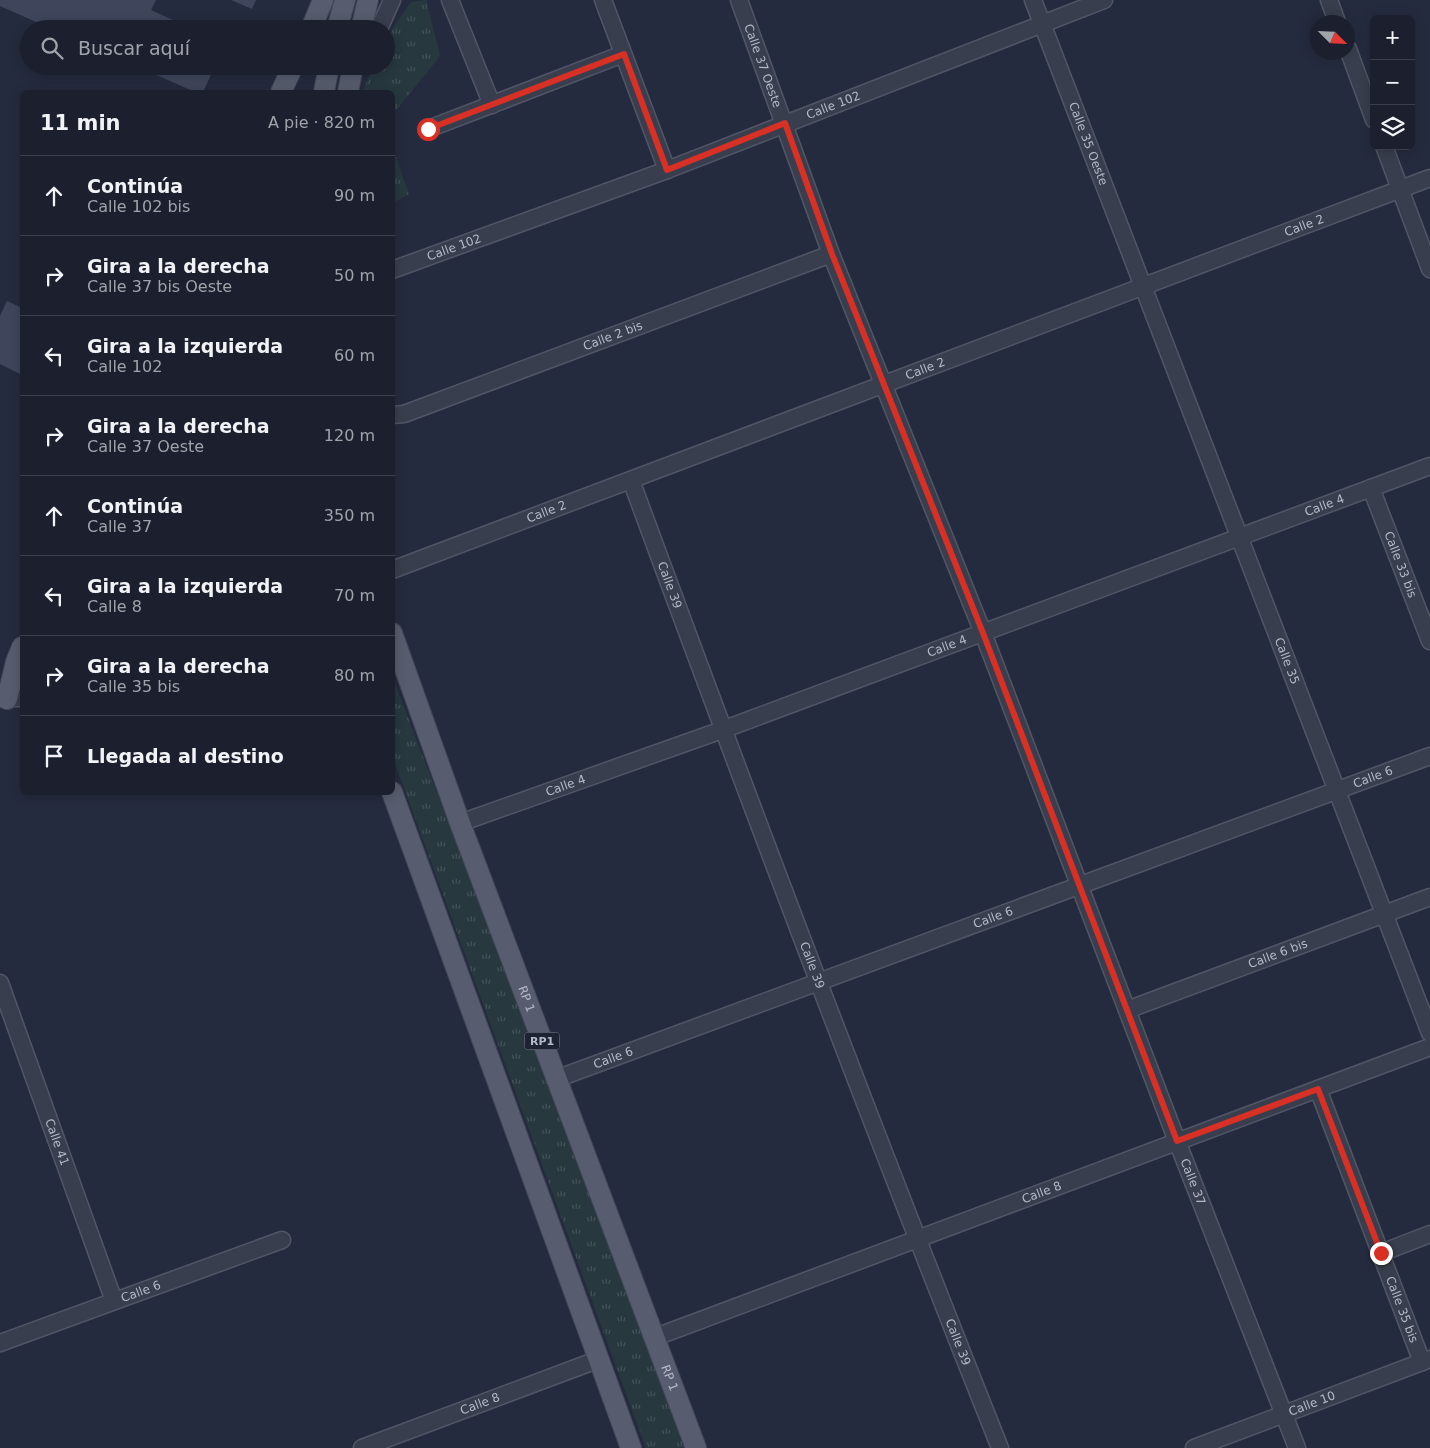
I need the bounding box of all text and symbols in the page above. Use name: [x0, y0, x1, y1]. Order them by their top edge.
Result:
north arrow: [1310, 15, 1355, 60]
map controls: [1370, 15, 1415, 150]
button: +: [1370, 15, 1415, 60]
search box: [20, 20, 395, 75]
street label: Calle 37 Oeste: [741, 22, 784, 110]
icon: search: [38, 34, 66, 62]
text: Buscar aquí: [78, 37, 190, 59]
button: −: [1370, 60, 1415, 105]
street label: Calle 102: [804, 89, 862, 122]
street label: Calle 35 Oeste: [1066, 100, 1111, 187]
button: layers: [1370, 105, 1415, 150]
text: 11 min: [40, 111, 121, 135]
text: A pie · 820 m: [268, 113, 375, 132]
route start: [417, 118, 440, 141]
text: Continúa: [87, 175, 183, 197]
icon: ahead: [40, 182, 68, 210]
text: 90 m: [334, 186, 375, 205]
text: Calle 102 bis: [87, 197, 190, 216]
street label: Calle 2: [1282, 212, 1326, 239]
street label: Calle 102: [425, 231, 483, 264]
text: Gira a la derecha: [87, 255, 270, 277]
icon: right: [40, 262, 68, 290]
text: 50 m: [334, 266, 375, 285]
text: Calle 37 bis Oeste: [87, 277, 232, 296]
street label: Calle 2 bis: [581, 318, 644, 353]
text: Gira a la izquierda: [87, 335, 283, 357]
icon: left: [40, 342, 68, 370]
text: 60 m: [334, 346, 375, 365]
street label: Calle 2: [903, 355, 947, 382]
text: Calle 102: [87, 357, 162, 376]
text: Gira a la derecha: [87, 415, 270, 437]
icon: right: [40, 422, 68, 450]
text: 120 m: [324, 426, 375, 445]
text: Calle 37 Oeste: [87, 437, 204, 456]
street label: Calle 4: [1303, 492, 1346, 519]
text: Continúa: [87, 495, 183, 517]
street label: Calle 2: [525, 498, 568, 526]
icon: ahead: [40, 502, 68, 530]
text: 350 m: [324, 506, 375, 525]
text: Calle 37: [87, 517, 152, 536]
street label: Calle 33 bis: [1381, 529, 1420, 600]
street label: Calle 39: [655, 560, 685, 610]
text: Gira a la izquierda: [87, 575, 283, 597]
icon: left: [40, 582, 68, 610]
text: 70 m: [334, 586, 375, 605]
text: Calle 8: [87, 597, 142, 616]
street label: Calle 4: [925, 632, 969, 660]
street label: Calle 35: [1272, 636, 1302, 686]
text: Gira a la derecha: [87, 655, 270, 677]
icon: right: [40, 662, 68, 690]
text: 80 m: [334, 666, 375, 685]
text: Calle 35 bis: [87, 677, 180, 696]
icon: arrive: [40, 742, 68, 770]
text: Llegada al destino: [87, 745, 284, 767]
street label: Calle 6: [1351, 763, 1395, 791]
street label: Calle 4: [544, 772, 587, 799]
street label: Calle 6: [971, 904, 1015, 931]
street label: Calle 6 bis: [1246, 936, 1310, 971]
street label: Calle 39: [797, 940, 827, 991]
street label: RP 1: [515, 984, 538, 1014]
road number: RP1: [524, 1032, 560, 1050]
street label: Calle 6: [591, 1044, 635, 1072]
street label: Calle 41: [42, 1117, 72, 1167]
street label: Calle 37: [1177, 1156, 1208, 1207]
street label: Calle 8: [1020, 1179, 1063, 1206]
route end: [1370, 1242, 1393, 1265]
street label: Calle 35 bis: [1383, 1274, 1421, 1345]
street label: Calle 6: [119, 1278, 163, 1305]
street label: Calle 39: [943, 1317, 973, 1367]
street label: RP 1: [658, 1363, 681, 1393]
street label: Calle 10: [1287, 1388, 1337, 1419]
street label: Calle 8: [458, 1390, 502, 1418]

